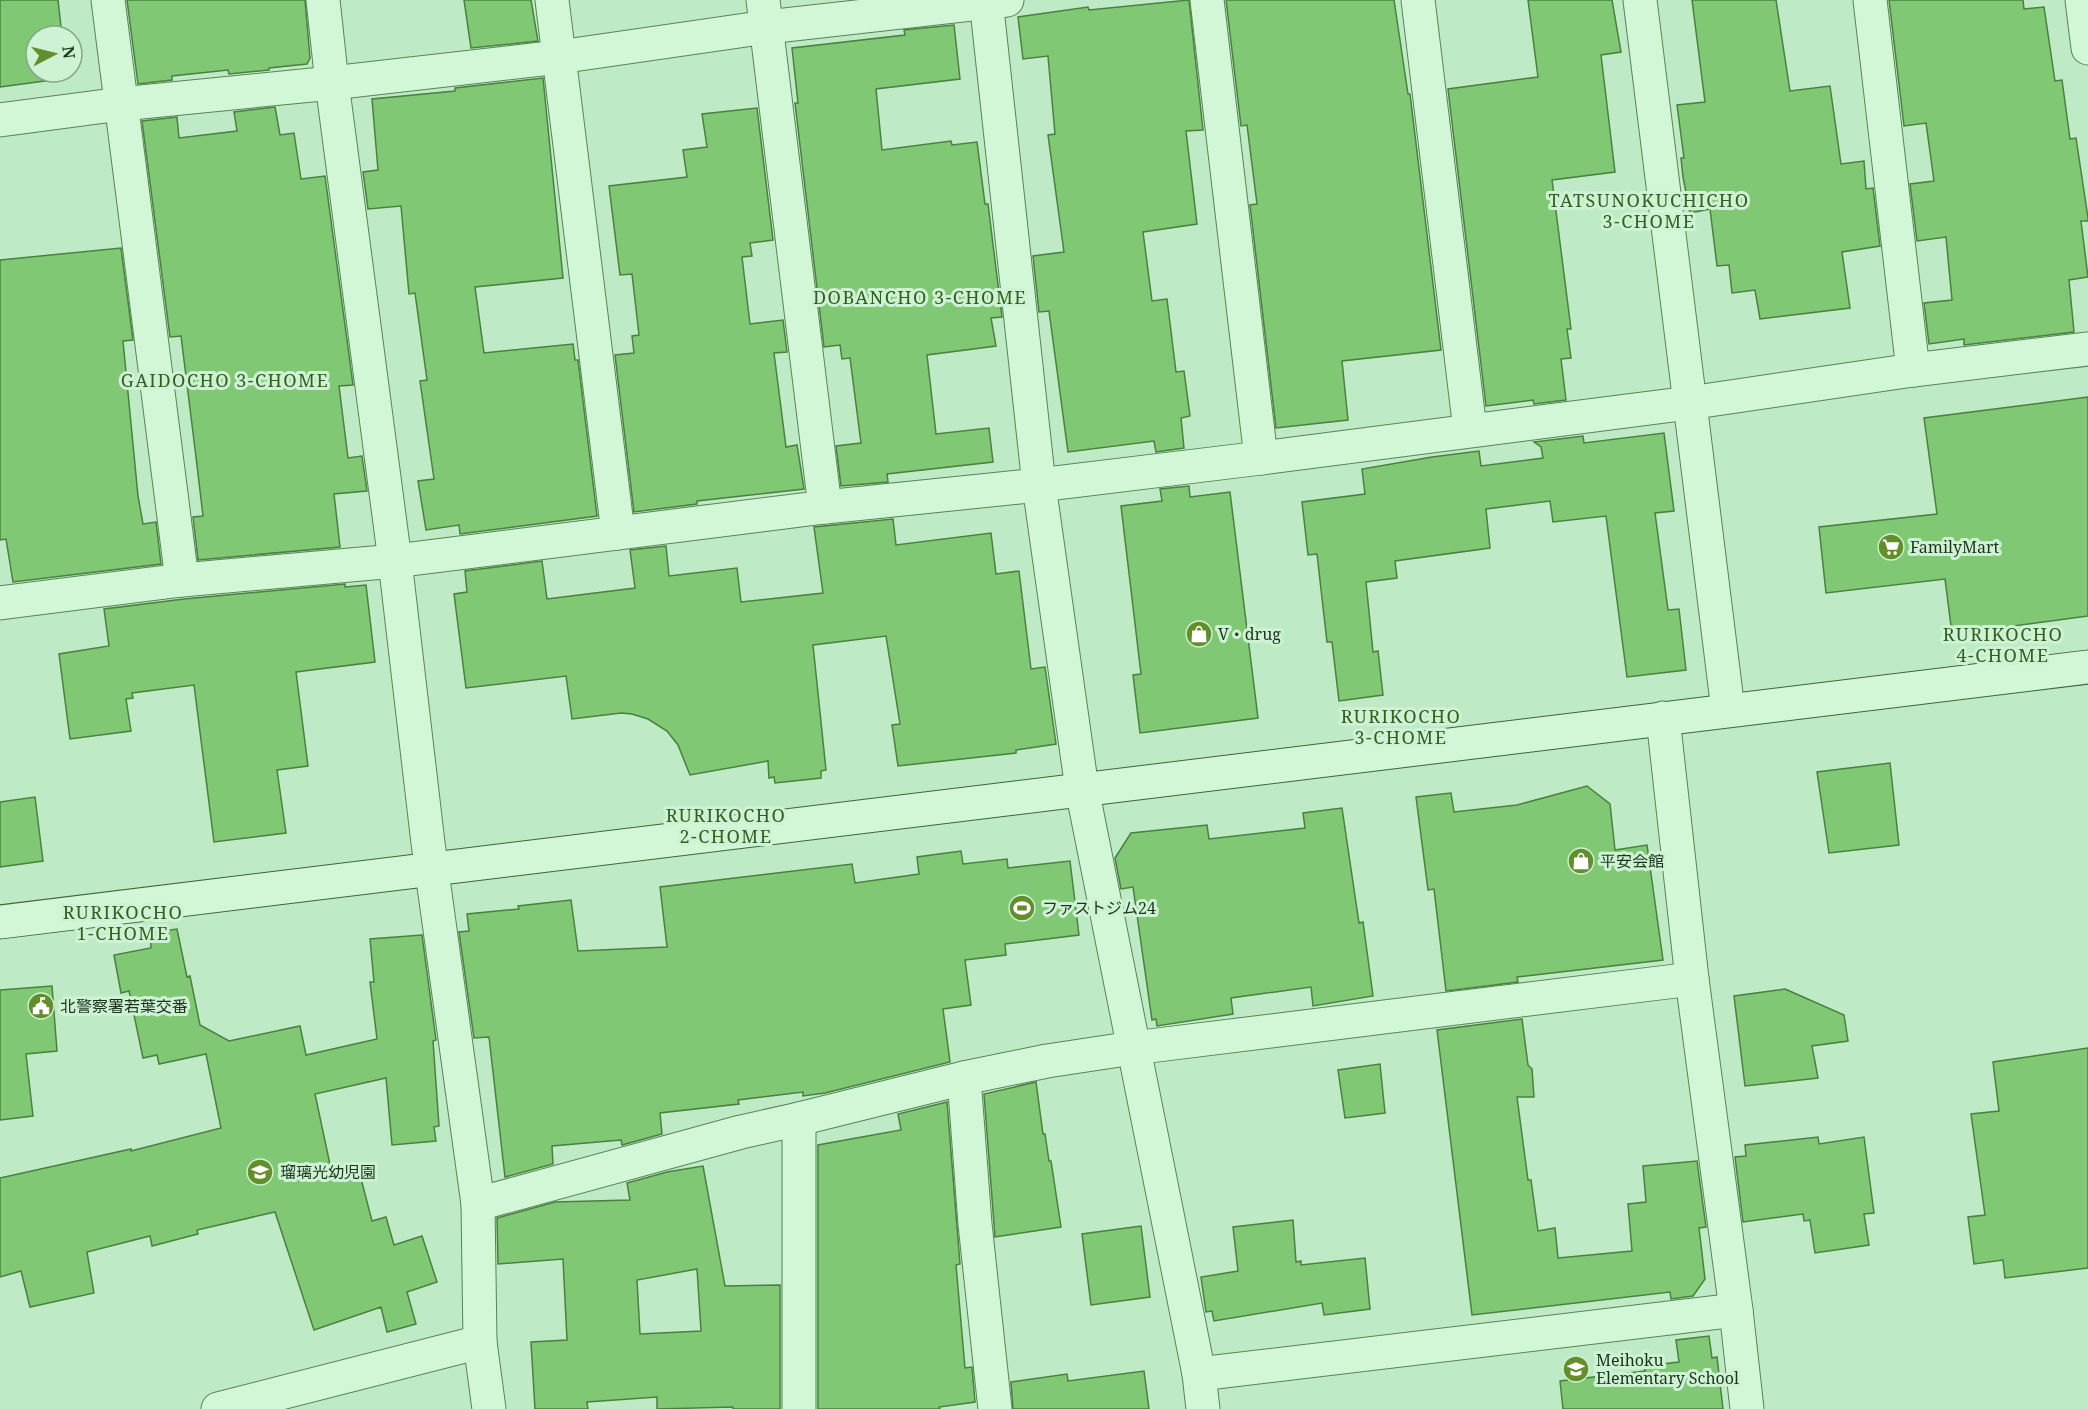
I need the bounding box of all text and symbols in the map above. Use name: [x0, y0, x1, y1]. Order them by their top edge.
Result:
north arrow: [24, 24, 84, 84]
text: N: [57, 45, 81, 60]
district label: TATSUNOKUCHICHO 3-CHOME: [1548, 188, 1750, 233]
district label: DOBANCHO 3-CHOME: [813, 285, 1027, 309]
district label: GAIDOCHO 3-CHOME: [121, 368, 329, 392]
supermarket icon: FamilyMart: [1876, 532, 1906, 562]
place label: FamilyMart: [1910, 536, 2000, 558]
shop icon: V・drug: [1184, 619, 1214, 649]
district label: RURIKOCHO 4-CHOME: [1943, 622, 2063, 667]
place label: V・drug: [1218, 623, 1281, 645]
district label: RURIKOCHO 3-CHOME: [1341, 704, 1461, 749]
district label: RURIKOCHO 2-CHOME: [666, 803, 786, 848]
shop icon: 平安会館: [1566, 846, 1596, 876]
place label: 平安会館: [1600, 850, 1664, 872]
sports icon: ファストジム24: [1007, 893, 1037, 923]
place label: ファストジム24: [1042, 897, 1156, 919]
district label: RURIKOCHO 1-CHOME: [63, 900, 183, 945]
public building icon: 北警察署若葉交番: [26, 991, 56, 1021]
place label: 北警察署若葉交番: [60, 995, 188, 1017]
school or university icon: 瑠璃光幼児園: [245, 1157, 275, 1187]
place label: 瑠璃光幼児園: [280, 1161, 376, 1183]
place label: Meihoku Elementary School: [1596, 1349, 1739, 1389]
school or university icon: Meihoku Elementary School: [1561, 1354, 1591, 1384]

